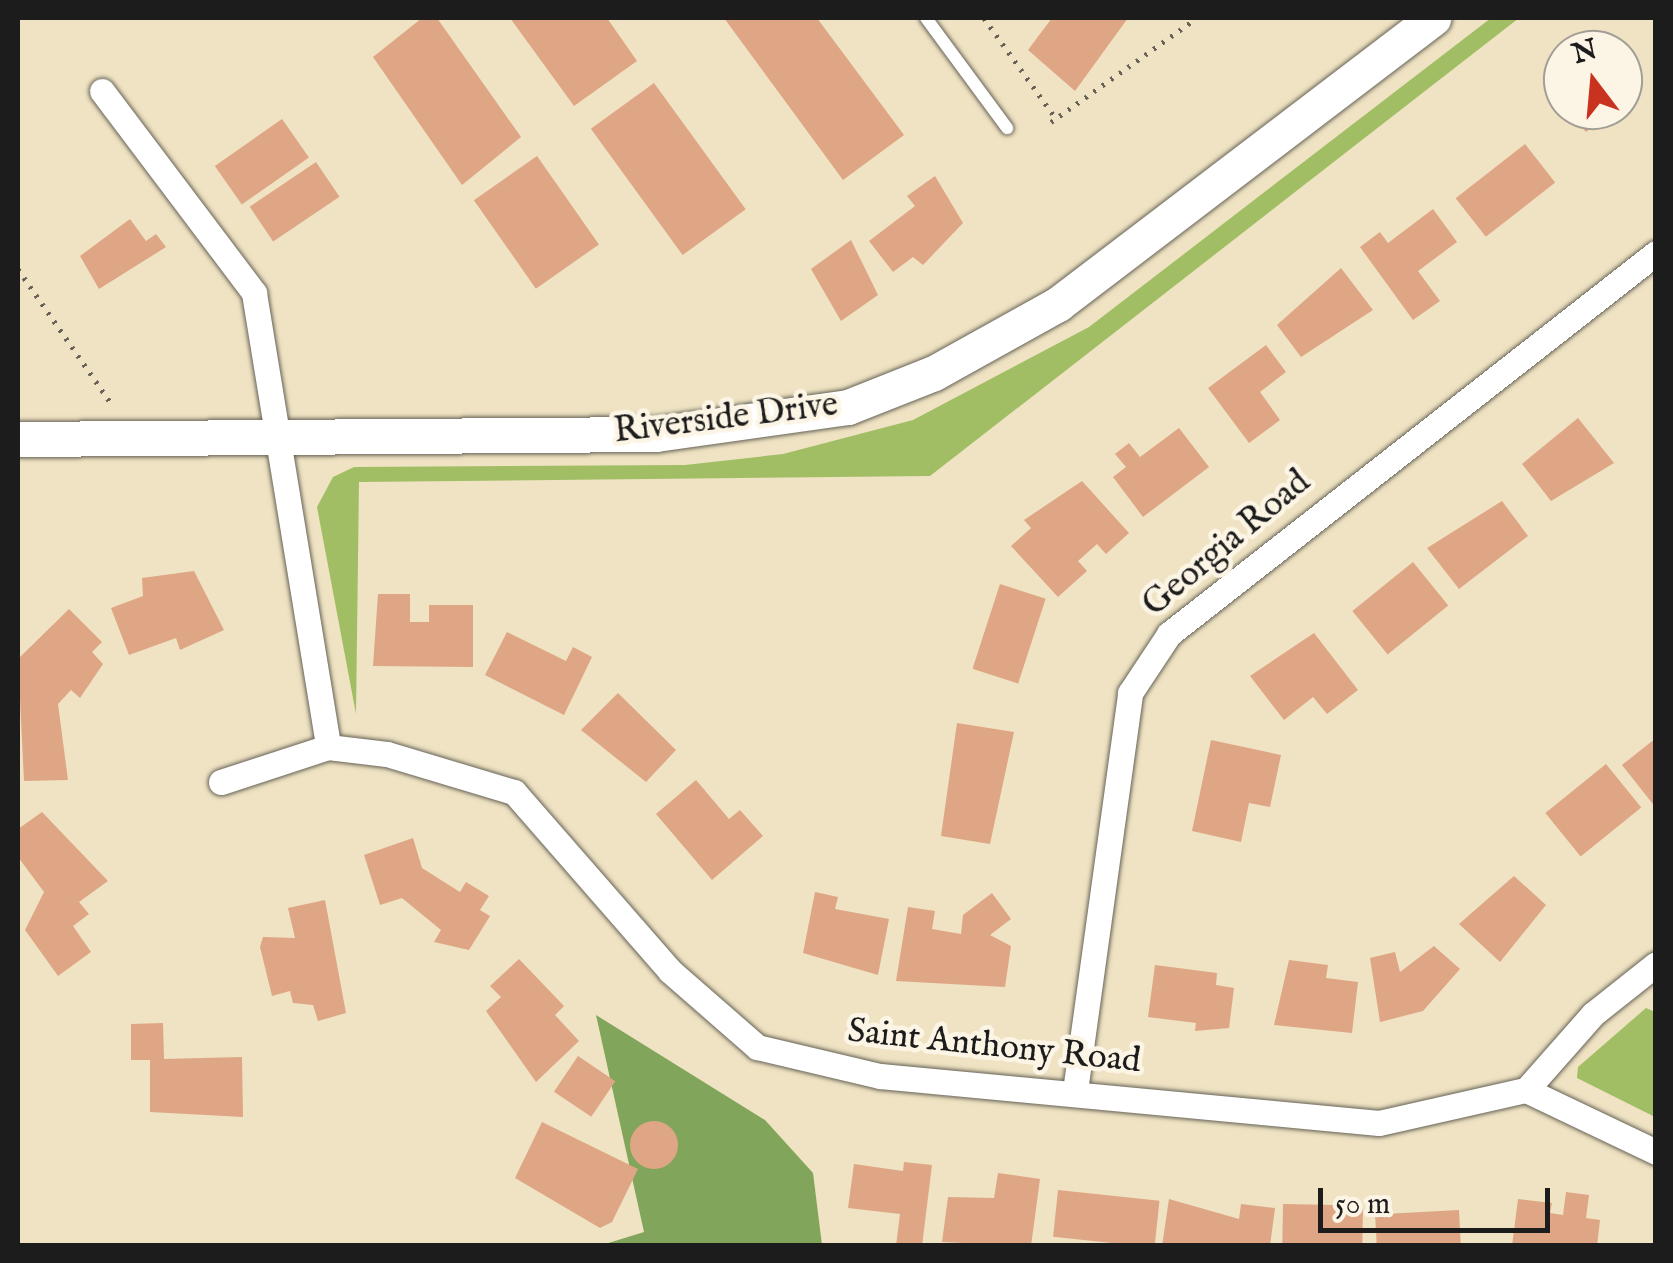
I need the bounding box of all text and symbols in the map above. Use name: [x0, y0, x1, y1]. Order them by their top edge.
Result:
north arrow: [1543, 30, 1643, 130]
text: N: [1569, 32, 1602, 73]
street label: Riverside Drive: [612, 384, 840, 454]
street label: Georgia Road: [1135, 462, 1319, 626]
street label: Saint Anthony Road: [845, 1011, 1143, 1083]
scale bar: [1323, 1168, 1556, 1230]
text: 50 m: [1335, 1186, 1390, 1224]

